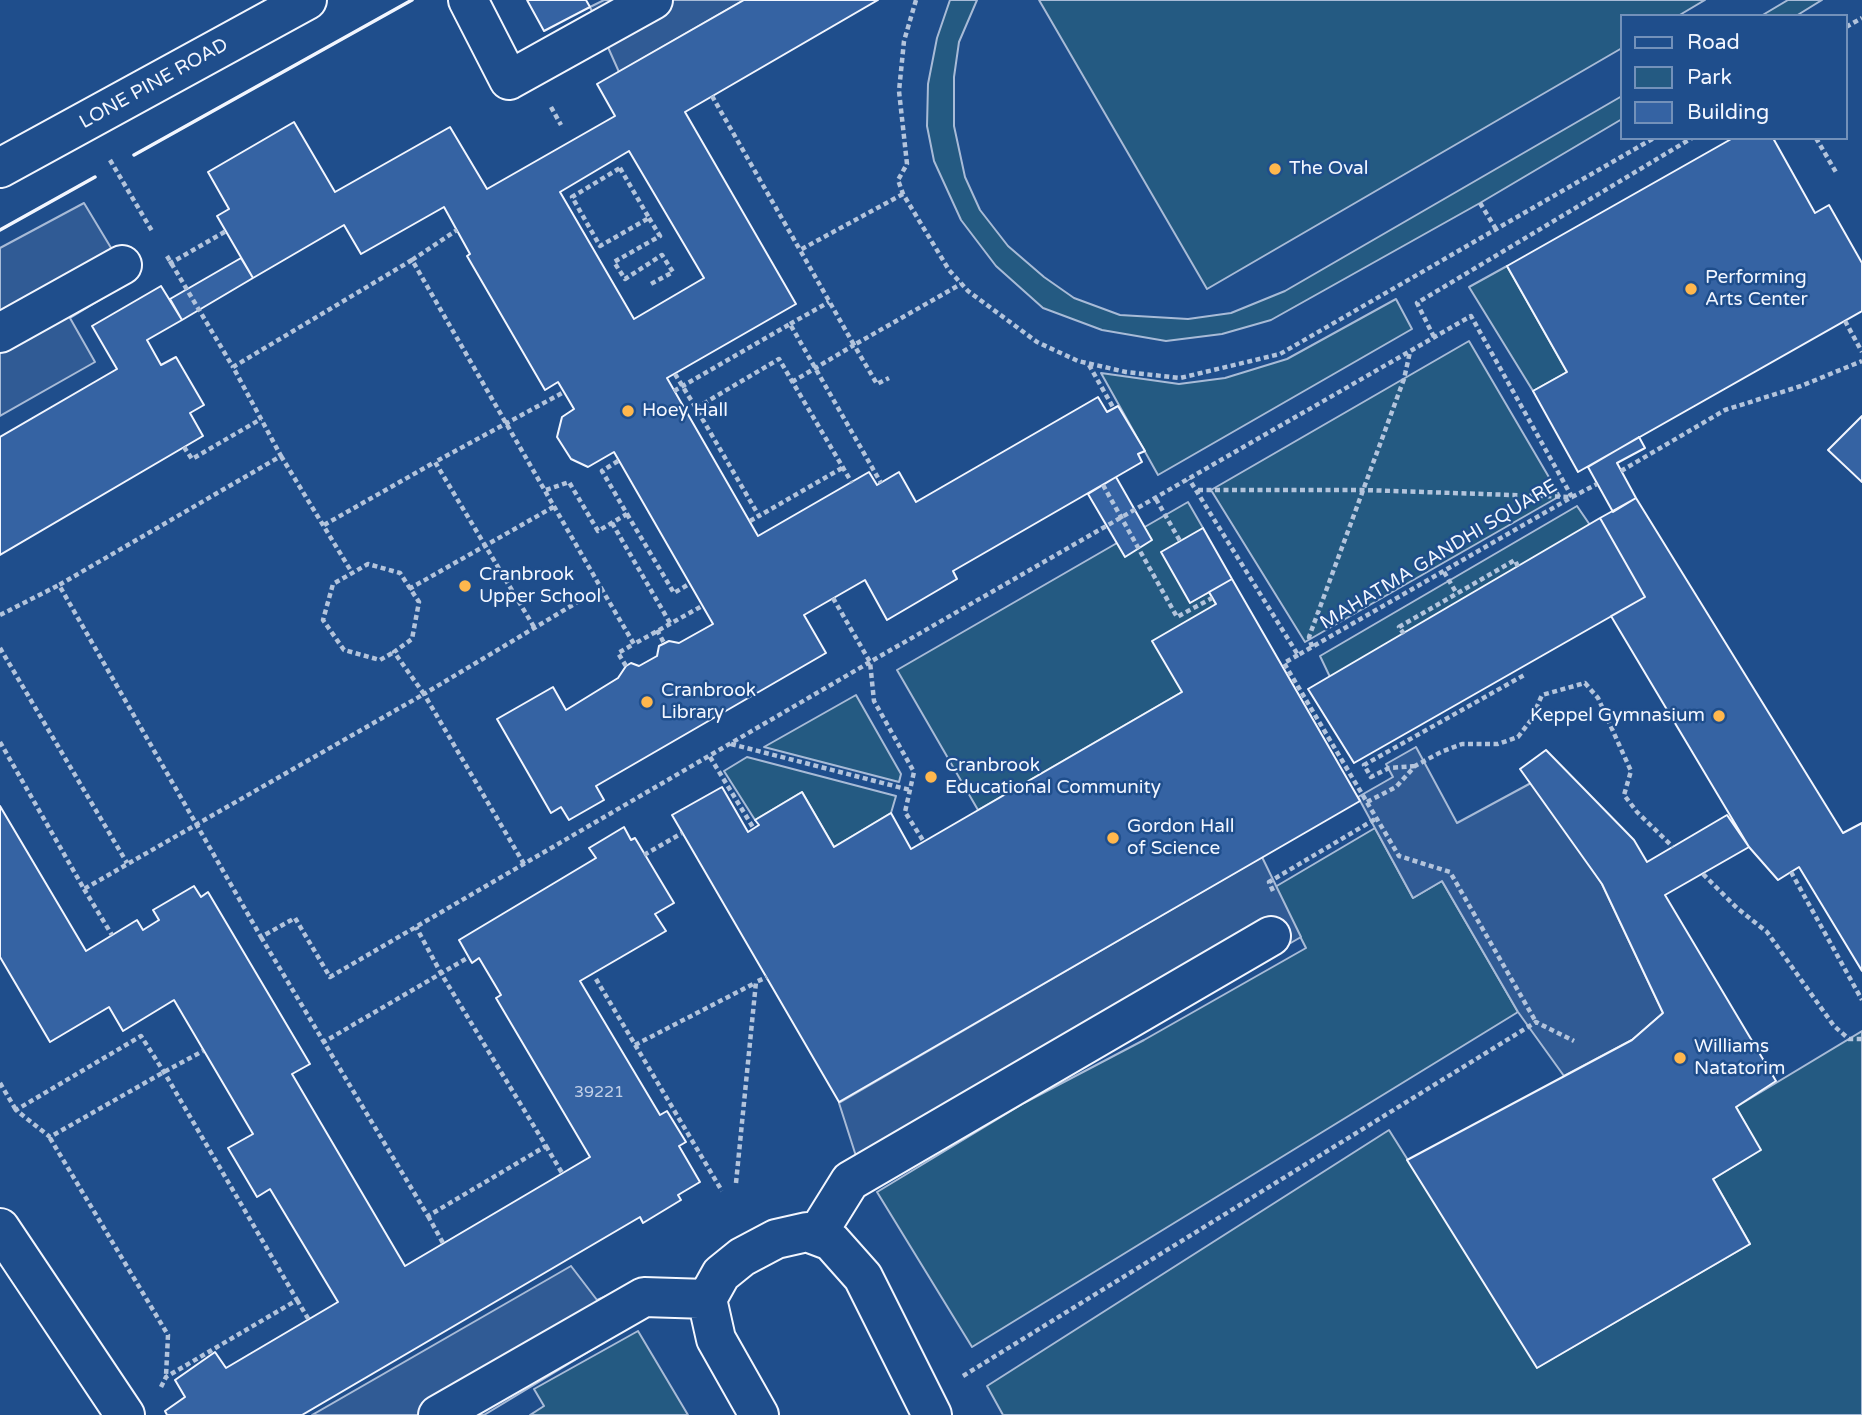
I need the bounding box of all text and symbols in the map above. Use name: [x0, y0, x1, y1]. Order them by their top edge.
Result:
legend: [1620, 14, 1848, 140]
text: Road: [1687, 30, 1740, 55]
street label: LONE PINE ROAD: [76, 34, 232, 134]
text: Park: [1687, 65, 1732, 90]
text: Building: [1687, 100, 1769, 125]
place label: The Oval: [1289, 158, 1369, 180]
marker: The Oval: [1267, 161, 1283, 177]
place label: Performing Arts Center: [1705, 267, 1808, 311]
marker: Performing Arts Center: [1683, 281, 1699, 297]
place label: Hoey Hall: [642, 400, 728, 422]
marker: Hoey Hall: [620, 403, 636, 419]
street label: MAHATMA GANDHI SQUARE: [1316, 475, 1562, 635]
place label: Cranbrook Upper School: [479, 564, 601, 608]
marker: Cranbrook Upper School: [457, 578, 473, 594]
place label: Cranbrook Library: [661, 680, 756, 724]
marker: Cranbrook Library: [639, 694, 655, 710]
place label: Keppel Gymnasium: [1530, 705, 1705, 727]
marker: Keppel Gymnasium: [1711, 708, 1727, 724]
place label: Cranbrook Educational Community: [945, 755, 1161, 799]
marker: Cranbrook Educational Community: [923, 769, 939, 785]
place label: Gordon Hall of Science: [1127, 816, 1234, 860]
marker: Gordon Hall of Science: [1105, 830, 1121, 846]
place label: Williams Natatorim: [1694, 1036, 1786, 1080]
marker: Williams Natatorim: [1672, 1050, 1688, 1066]
house number: 39221: [574, 1083, 624, 1103]

